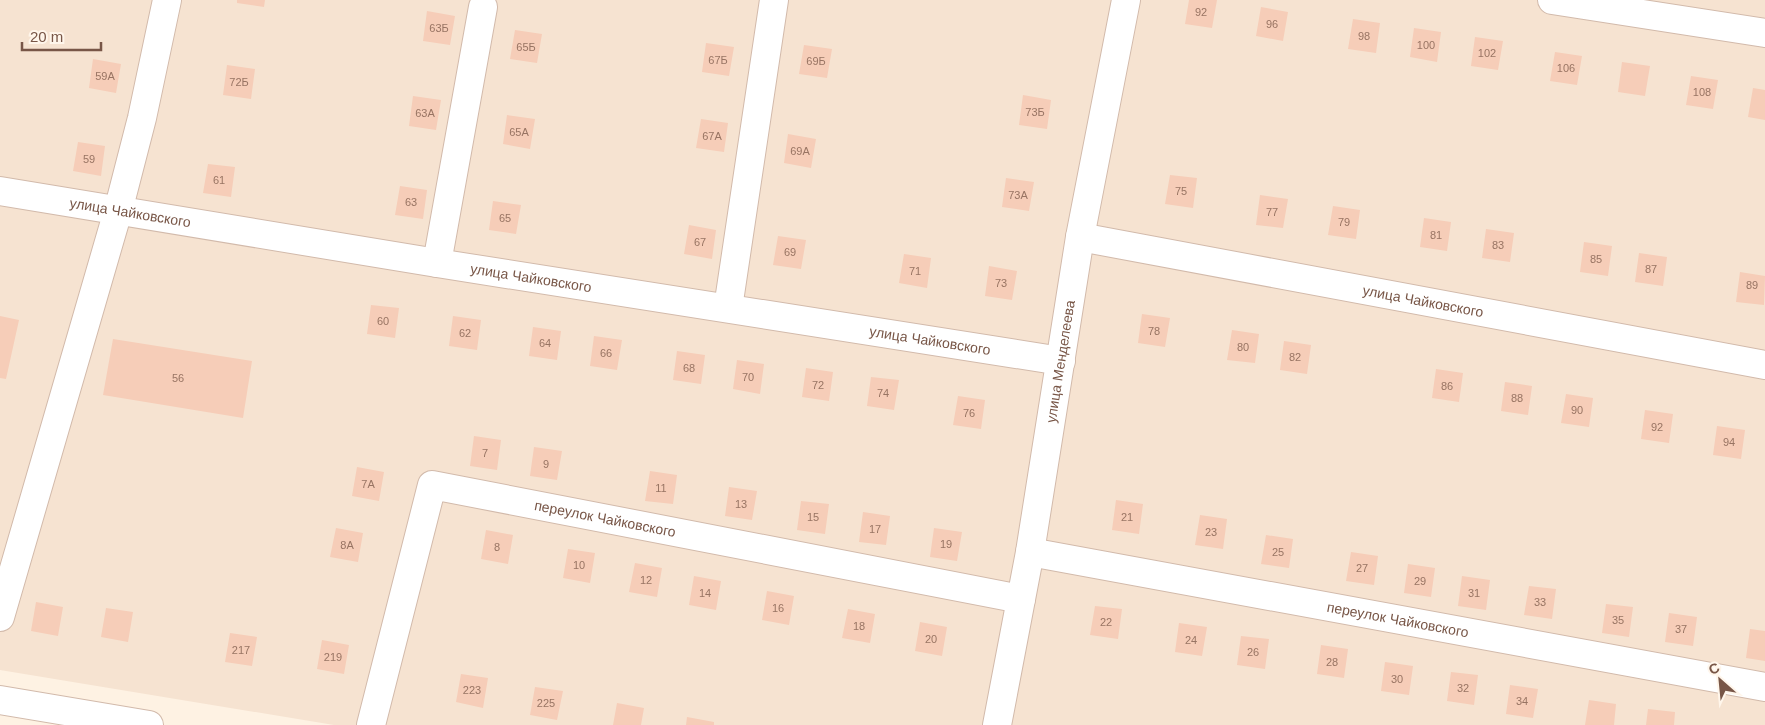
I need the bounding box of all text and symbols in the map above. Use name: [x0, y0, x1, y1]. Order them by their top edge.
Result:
house number: 92: [1195, 6, 1207, 18]
house number: 96: [1266, 18, 1278, 30]
scale bar: [22, 20, 101, 52]
house number: 63Б: [429, 22, 449, 34]
text: 20 m: [30, 28, 63, 45]
house number: 98: [1358, 30, 1370, 42]
house number: 100: [1417, 39, 1435, 51]
house number: 65Б: [516, 41, 536, 53]
house number: 102: [1478, 47, 1496, 59]
house number: 67Б: [708, 54, 728, 66]
house number: 69Б: [806, 55, 826, 67]
house number: 106: [1557, 62, 1575, 74]
house number: 59А: [95, 70, 115, 82]
house number: 72Б: [229, 76, 249, 88]
house number: 108: [1693, 86, 1711, 98]
house number: 73Б: [1025, 106, 1045, 118]
house number: 63А: [415, 107, 435, 119]
house number: 65А: [509, 126, 529, 138]
house number: 67А: [702, 130, 722, 142]
house number: 69А: [790, 145, 810, 157]
house number: 59: [83, 153, 95, 165]
house number: 61: [213, 174, 225, 186]
house number: 75: [1175, 185, 1187, 197]
house number: 73А: [1008, 189, 1028, 201]
street label: улица Чайковского: [69, 195, 192, 230]
house number: 63: [405, 196, 417, 208]
house number: 77: [1266, 206, 1278, 218]
house number: 65: [499, 212, 511, 224]
house number: 79: [1338, 216, 1350, 228]
house number: 81: [1430, 229, 1442, 241]
house number: 67: [694, 236, 706, 248]
house number: 83: [1492, 239, 1504, 251]
house number: 69: [784, 246, 796, 258]
house number: 85: [1590, 253, 1602, 265]
street label: улица Чайковского: [469, 260, 593, 295]
house number: 87: [1645, 263, 1657, 275]
house number: 71: [909, 265, 921, 277]
house number: 73: [995, 277, 1007, 289]
house number: 89: [1746, 279, 1758, 291]
street label: улица Чайковского: [1361, 282, 1485, 320]
street label: улица Менделеева: [1043, 299, 1078, 424]
house number: 60: [377, 315, 389, 327]
street label: улица Чайковского: [868, 323, 992, 358]
house number: 78: [1148, 325, 1160, 337]
house number: 62: [459, 327, 471, 339]
house number: 64: [539, 337, 551, 349]
house number: 80: [1237, 341, 1249, 353]
house number: 66: [600, 347, 612, 359]
house number: 82: [1289, 351, 1301, 363]
house number: 68: [683, 362, 695, 374]
house number: 70: [742, 371, 754, 383]
house number: 56: [172, 372, 184, 384]
house number: 72: [812, 379, 824, 391]
house number: 86: [1441, 380, 1453, 392]
house number: 74: [877, 387, 889, 399]
house number: 88: [1511, 392, 1523, 404]
house number: 90: [1571, 404, 1583, 416]
house number: 76: [963, 407, 975, 419]
house number: 92: [1651, 421, 1663, 433]
house number: 94: [1723, 436, 1735, 448]
house number: 7: [482, 447, 488, 459]
house number: 9: [543, 458, 549, 470]
house number: 7А: [361, 478, 375, 490]
house number: 11: [655, 482, 667, 494]
street label: переулок Чайковского: [533, 497, 677, 540]
house number: 13: [735, 498, 747, 510]
house number: 15: [807, 511, 819, 523]
house number: 21: [1121, 511, 1133, 523]
house number: 17: [869, 523, 881, 535]
house number: 23: [1205, 526, 1217, 538]
house number: 19: [940, 538, 952, 550]
house number: 8А: [340, 539, 354, 551]
house number: 8: [494, 541, 500, 553]
house number: 25: [1272, 546, 1284, 558]
house number: 10: [573, 559, 585, 571]
house number: 27: [1356, 562, 1368, 574]
house number: 12: [640, 574, 652, 586]
house number: 29: [1414, 575, 1426, 587]
house number: 14: [699, 587, 711, 599]
house number: 31: [1468, 587, 1480, 599]
house number: 33: [1534, 596, 1546, 608]
street label: переулок Чайковского: [1326, 599, 1470, 640]
house number: 16: [772, 602, 784, 614]
house number: 35: [1612, 614, 1624, 626]
house number: 22: [1100, 616, 1112, 628]
house number: 18: [853, 620, 865, 632]
house number: 37: [1675, 623, 1687, 635]
house number: 20: [925, 633, 937, 645]
house number: 24: [1185, 634, 1197, 646]
house number: 217: [232, 644, 250, 656]
house number: 26: [1247, 646, 1259, 658]
house number: 219: [324, 651, 342, 663]
north arrow: [1695, 655, 1745, 705]
house number: 28: [1326, 656, 1338, 668]
text: С: [1706, 659, 1722, 678]
house number: 30: [1391, 673, 1403, 685]
house number: 32: [1457, 682, 1469, 694]
house number: 223: [463, 684, 481, 696]
house number: 34: [1516, 695, 1528, 707]
house number: 225: [537, 697, 555, 709]

